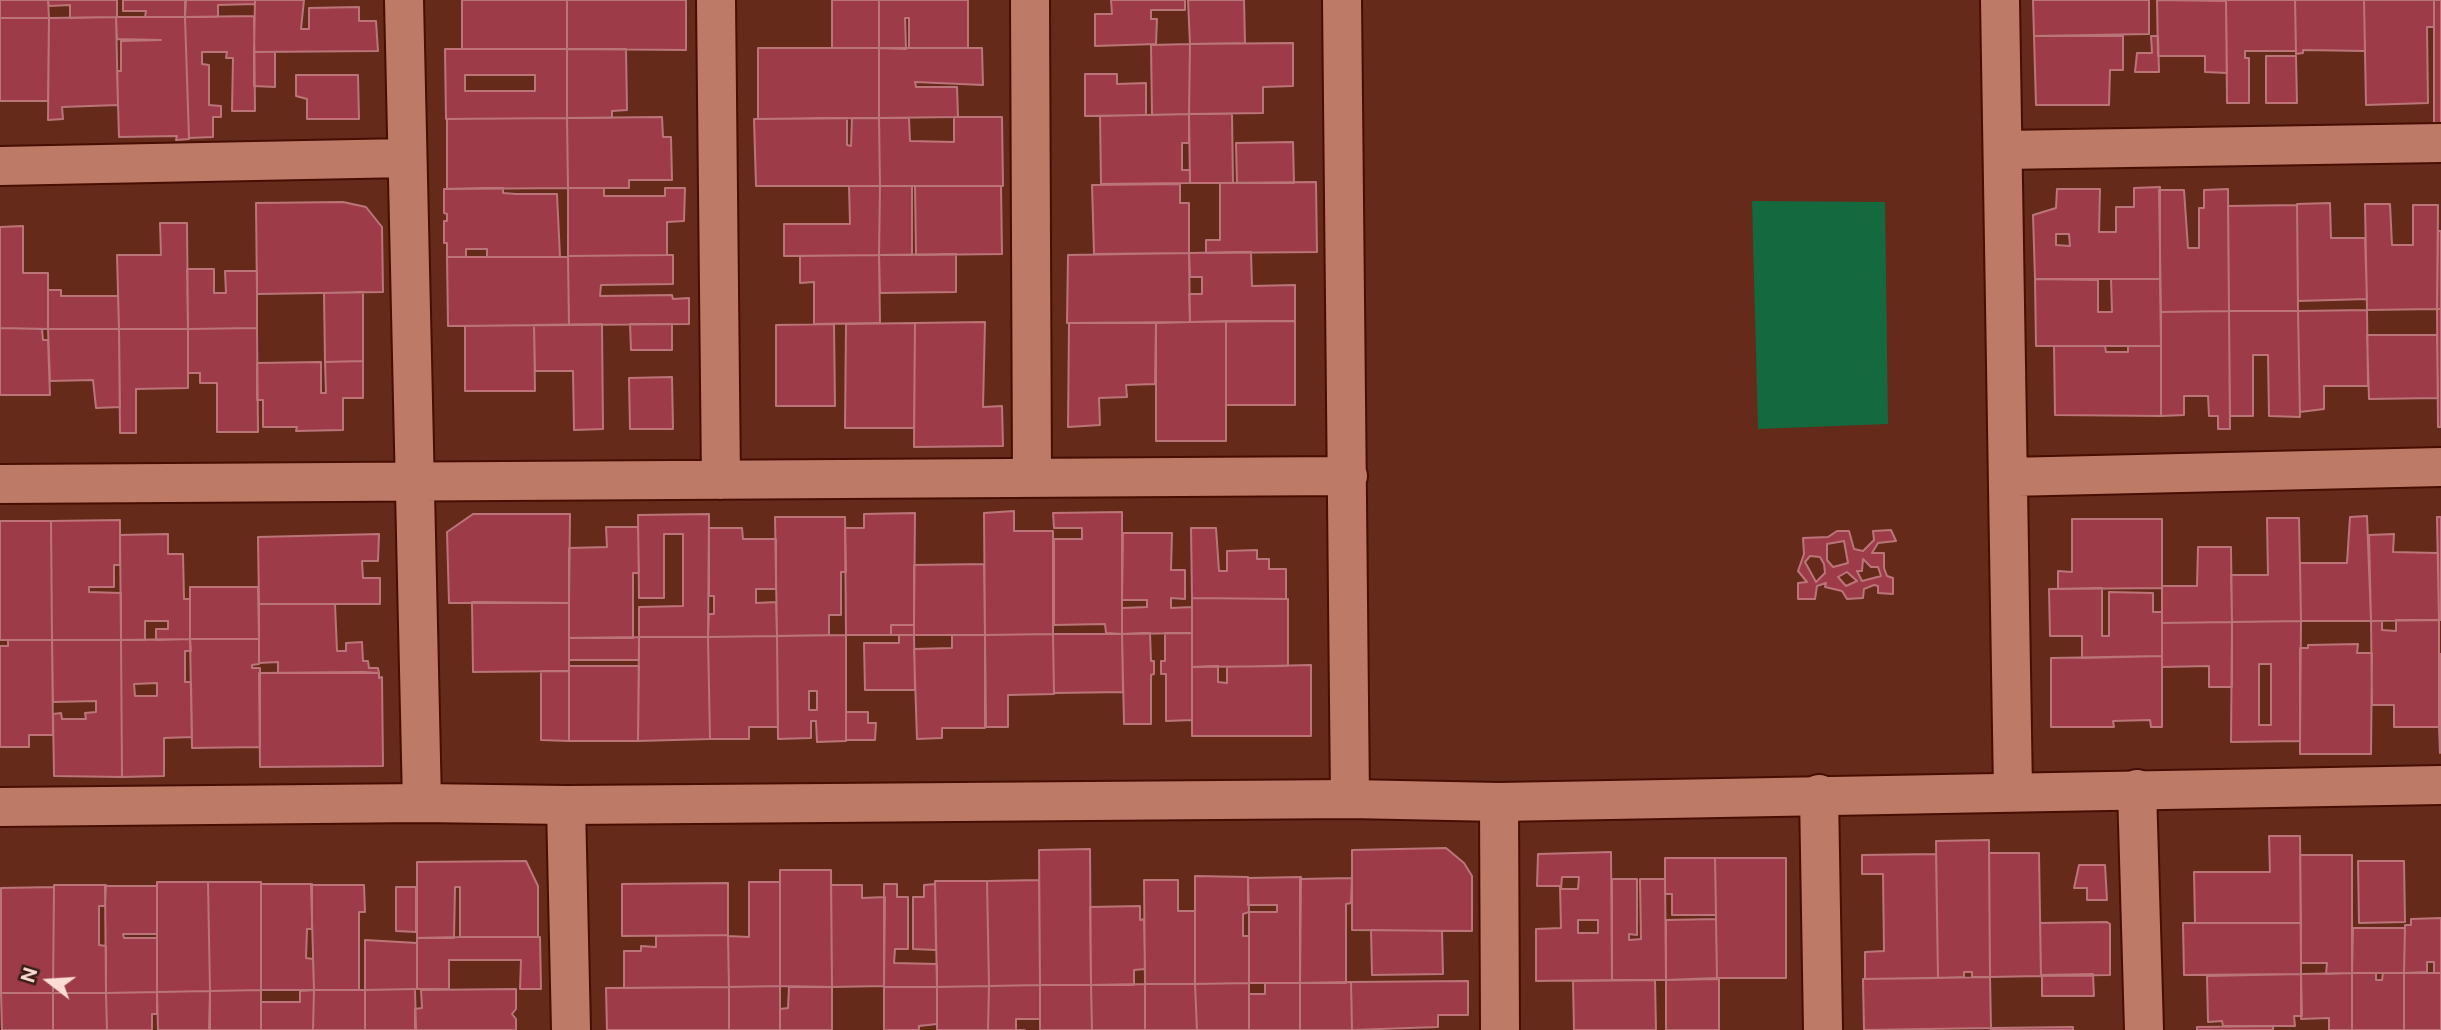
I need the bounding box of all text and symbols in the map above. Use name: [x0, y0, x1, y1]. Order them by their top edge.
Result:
north arrow: [14, 946, 84, 1016]
text: N: [16, 965, 42, 985]

